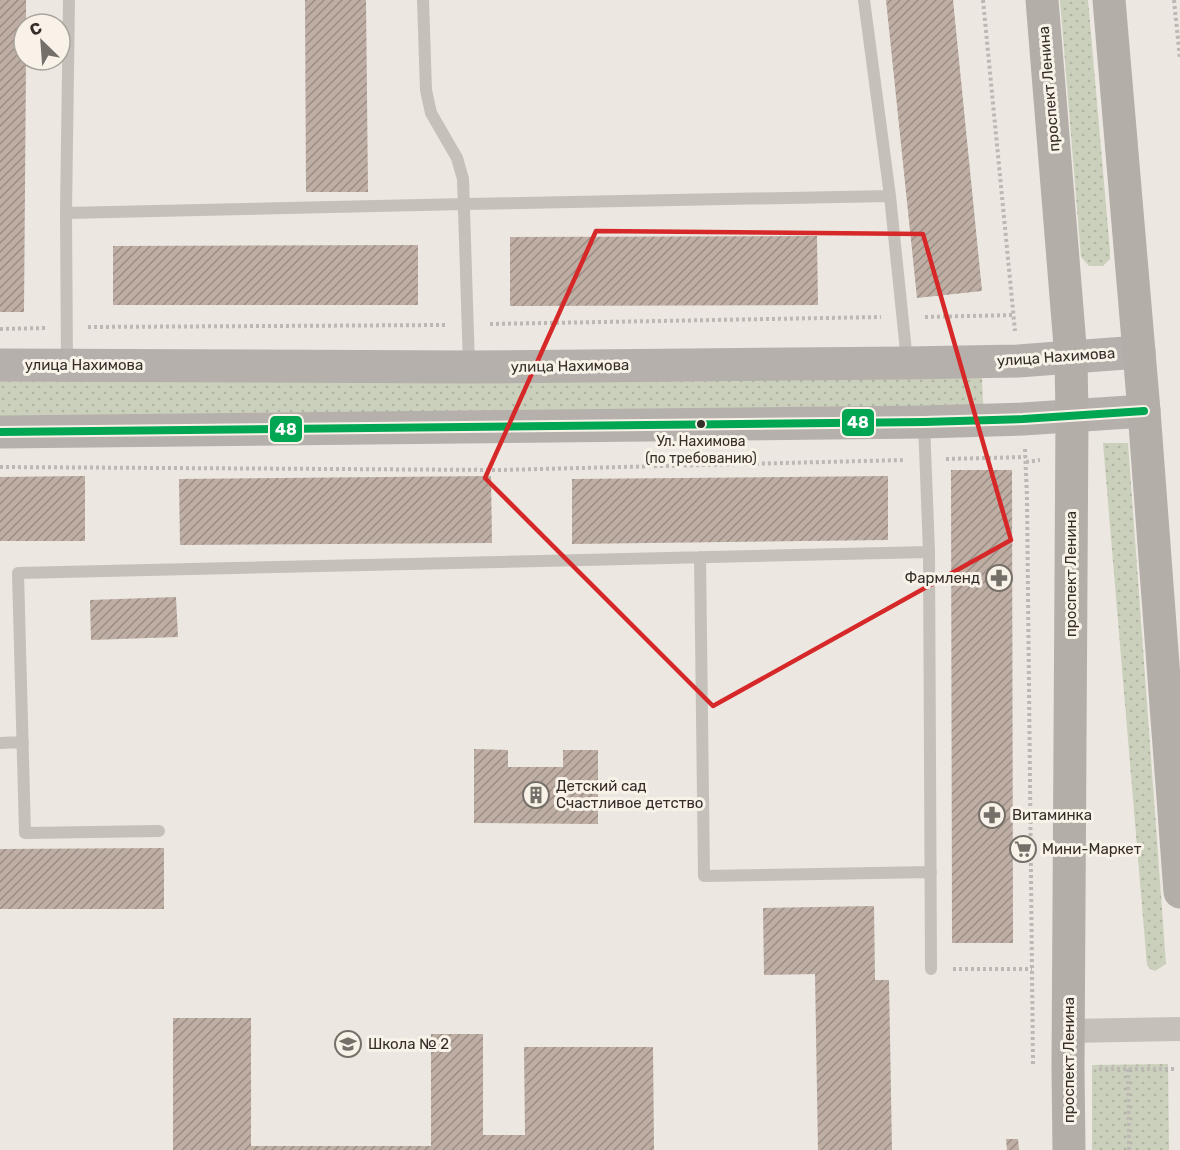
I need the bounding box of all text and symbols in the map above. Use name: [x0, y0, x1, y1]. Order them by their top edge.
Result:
north arrow: [12, 12, 72, 72]
text: С: [27, 18, 45, 40]
street label: проспект Ленина: [1035, 25, 1063, 153]
street label: улица Нахимова: [996, 344, 1116, 370]
street label: улица Нахимова: [25, 356, 143, 374]
street label: улица Нахимова: [511, 356, 629, 376]
line badge: 48: [841, 408, 875, 437]
text: 48: [847, 413, 869, 432]
line badge: 48: [269, 415, 303, 443]
marker: Ул. Нахимова (по требованию): [695, 418, 707, 430]
text: 48: [275, 420, 297, 439]
place label: Ул. Нахимова (по требованию): [645, 433, 757, 467]
street label: проспект Ленина: [1062, 511, 1080, 637]
pharmacy icon: Фармленд: [984, 563, 1014, 593]
place label: Фармленд: [904, 569, 980, 587]
place label: Детский сад Счастливое детство: [556, 777, 703, 812]
building icon: Детский сад Счастливое детство: [521, 780, 551, 810]
pharmacy icon: Витаминка: [977, 800, 1007, 830]
place label: Витаминка: [1012, 806, 1092, 824]
supermarket icon: Мини-Маркет: [1008, 834, 1038, 864]
place label: Мини-Маркет: [1042, 840, 1142, 858]
street label: проспект Ленина: [1060, 997, 1078, 1123]
school or university icon: Школа № 2: [333, 1029, 363, 1059]
place label: Школа № 2: [368, 1035, 449, 1053]

